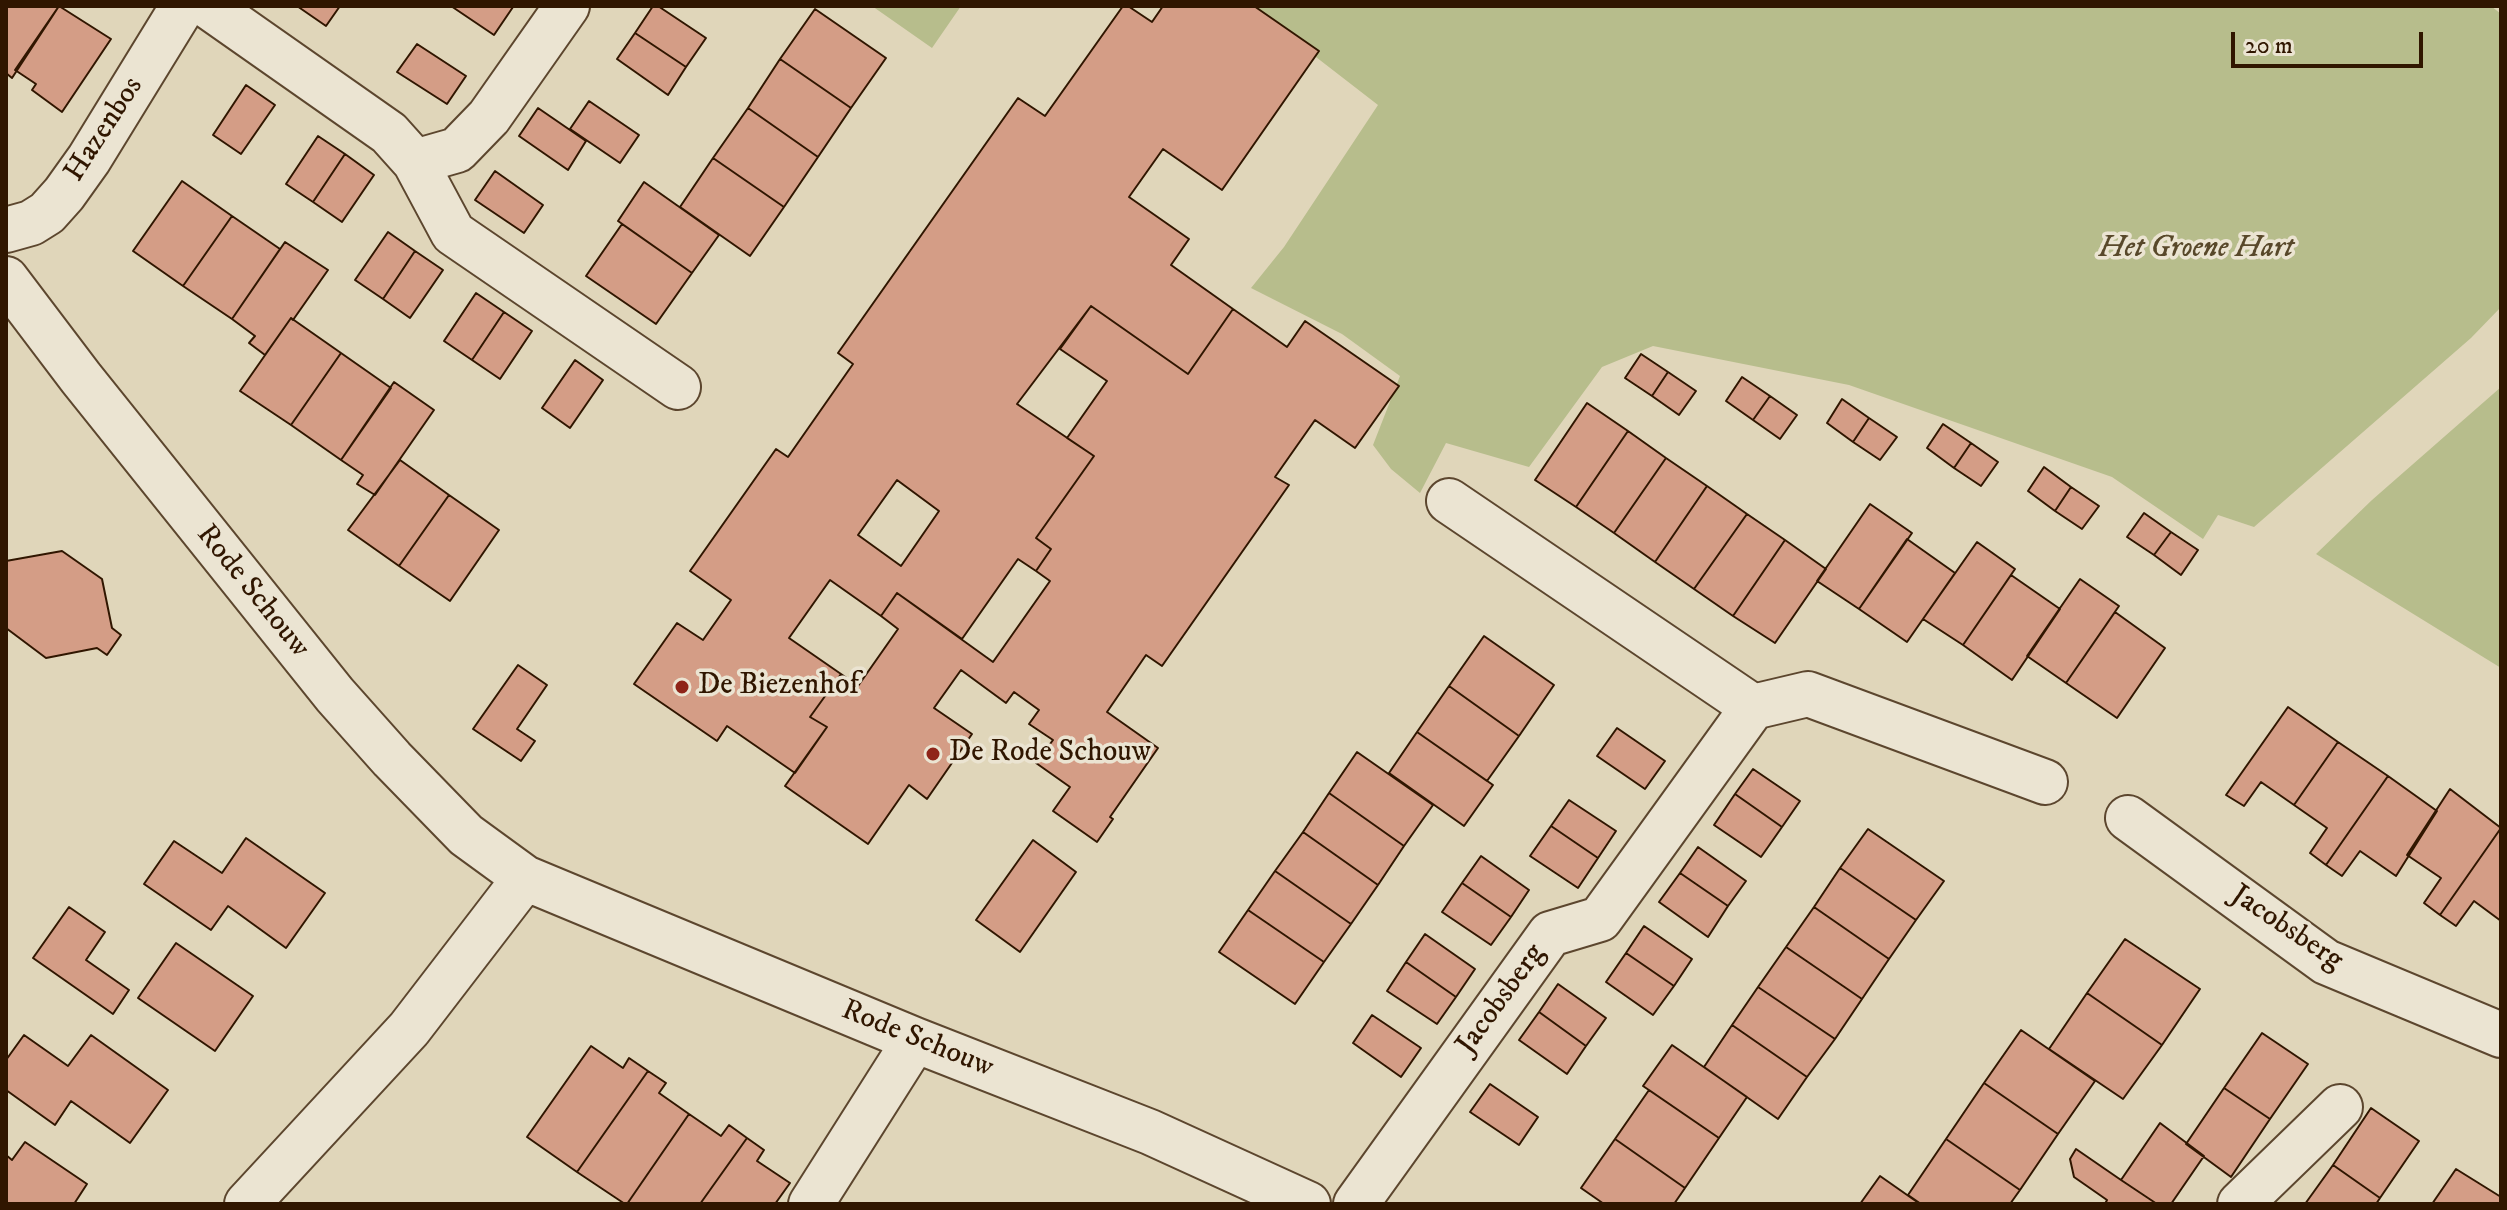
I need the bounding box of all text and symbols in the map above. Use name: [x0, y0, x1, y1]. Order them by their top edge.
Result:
scale bar: [2235, 16, 2427, 66]
text: 20 m: [2245, 31, 2293, 61]
street label: Hazenbos: [58, 71, 152, 189]
park label: Het Groene Hart: [2098, 232, 2294, 268]
street label: Rode Schouw: [187, 518, 317, 666]
place label: De Biezenhof: [698, 669, 859, 705]
marker: De Biezenhof: [673, 678, 691, 696]
place label: De Rode Schouw: [949, 736, 1151, 772]
marker: De Rode Schouw: [924, 745, 942, 763]
street label: Jacobsberg: [2223, 878, 2349, 980]
street label: Jacobsberg: [1450, 938, 1554, 1062]
street label: Rode Schouw: [836, 993, 998, 1087]

